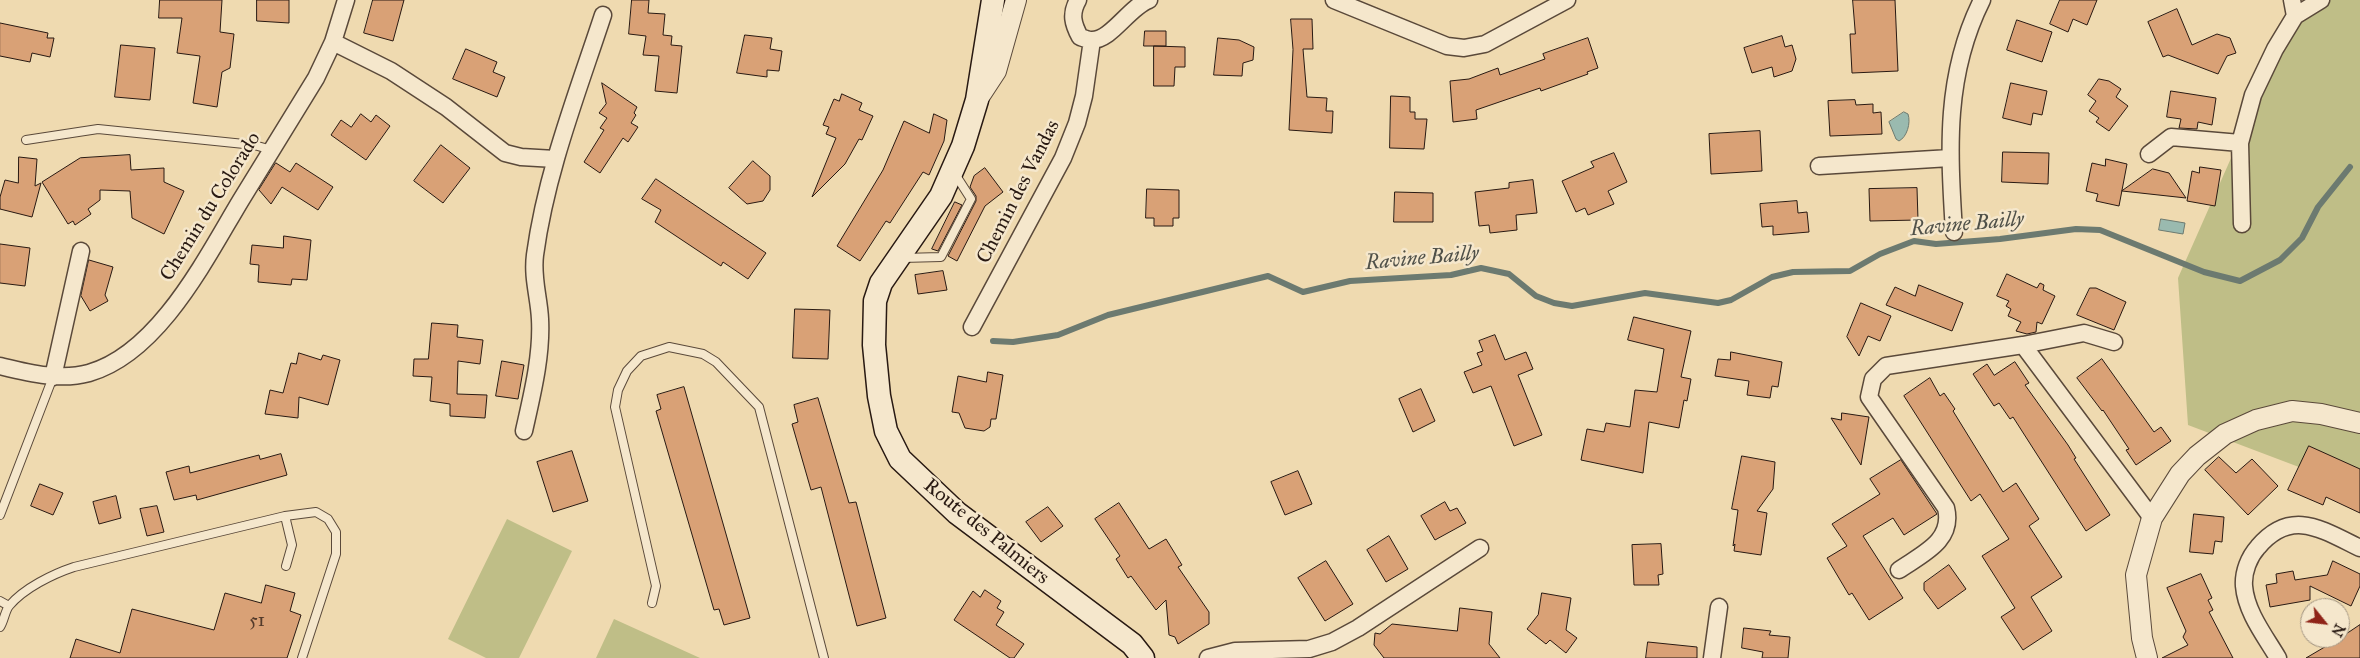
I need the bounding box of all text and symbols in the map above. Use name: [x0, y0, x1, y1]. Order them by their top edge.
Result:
street label: Chemin des Vandas: [972, 116, 1066, 268]
street label: Chemin du Colorado: [156, 128, 266, 286]
water label: Ravine Bailly: [1909, 207, 2025, 243]
water label: Ravine Bailly: [1364, 241, 1480, 277]
street label: Route des Palmiers: [918, 474, 1054, 590]
north arrow: [2300, 598, 2350, 648]
house number: 51: [249, 611, 265, 633]
text: N: [2327, 621, 2348, 639]

